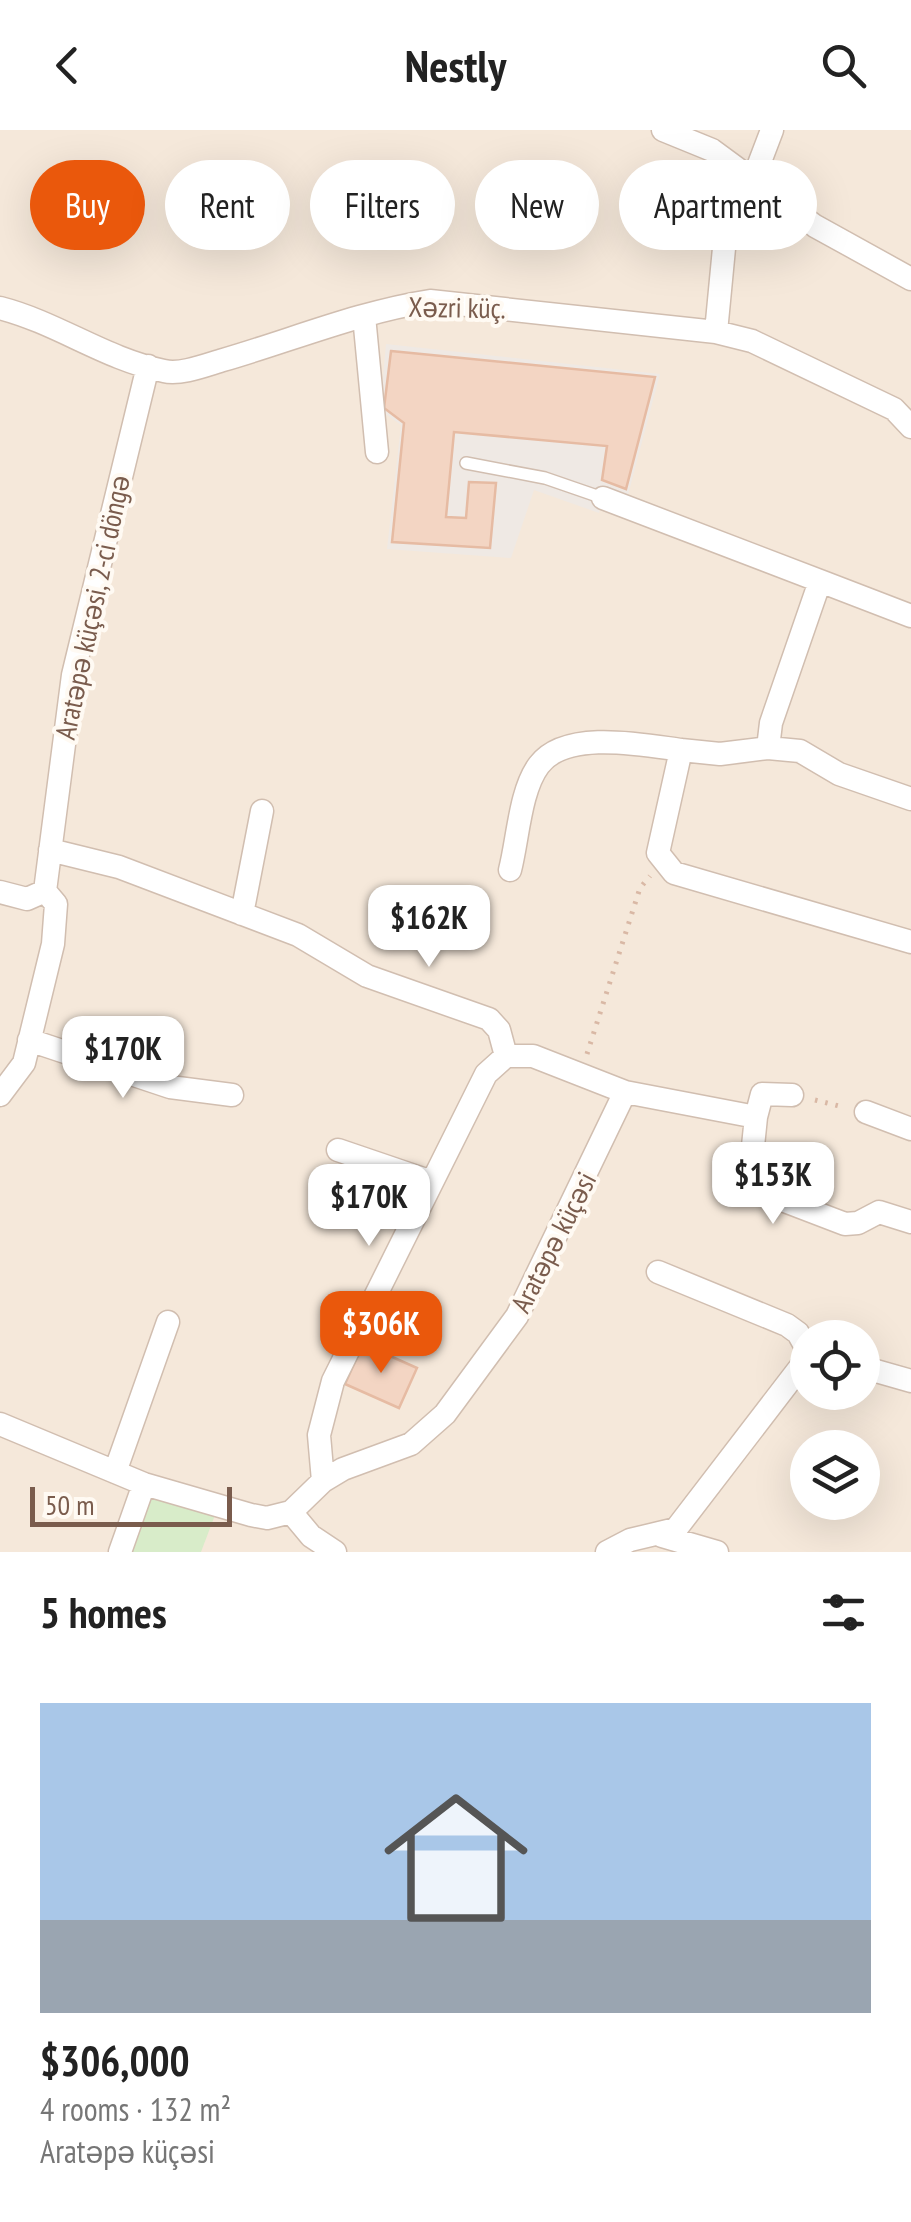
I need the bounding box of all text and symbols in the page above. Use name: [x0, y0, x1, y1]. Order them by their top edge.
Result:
text: Nestly: [405, 36, 506, 94]
icon: back: [40, 38, 95, 93]
icon: search: [816, 38, 871, 93]
chip: Buy: [30, 160, 145, 250]
chip: Rent: [165, 160, 290, 250]
chip: Filters: [310, 160, 455, 250]
chip: New: [475, 160, 599, 250]
chip: Apartment: [619, 160, 817, 250]
street label: Xəzri küç.: [408, 288, 506, 326]
street label: Aratəpə küçəsi, 2-ci döngə: [46, 471, 138, 743]
pin: $162K: [359, 885, 499, 970]
text: $162K: [390, 896, 468, 938]
pin: $170K: [53, 1016, 193, 1101]
text: $170K: [84, 1027, 162, 1069]
pin: $153K: [703, 1142, 843, 1227]
text: $153K: [734, 1153, 812, 1195]
pin: $170K: [299, 1164, 439, 1249]
street label: Aratəpə küçəsi: [502, 1165, 604, 1319]
text: $170K: [330, 1175, 408, 1217]
pin: $306K: [311, 1291, 451, 1376]
text: $306K: [342, 1302, 420, 1344]
map controls: [790, 1320, 880, 1520]
button: locate: [790, 1320, 880, 1410]
button: layers: [790, 1430, 880, 1520]
scale bar: [30, 1482, 232, 1526]
text: 50 m: [45, 1486, 94, 1523]
text: 5 homes: [40, 1585, 167, 1640]
icon: filters: [816, 1585, 871, 1640]
icon: home: [366, 1768, 546, 1948]
text: $306,000: [40, 2033, 190, 2088]
text: 4 rooms · 132 m²: [40, 2088, 231, 2130]
text: Aratəpə küçəsi: [40, 2130, 215, 2172]

